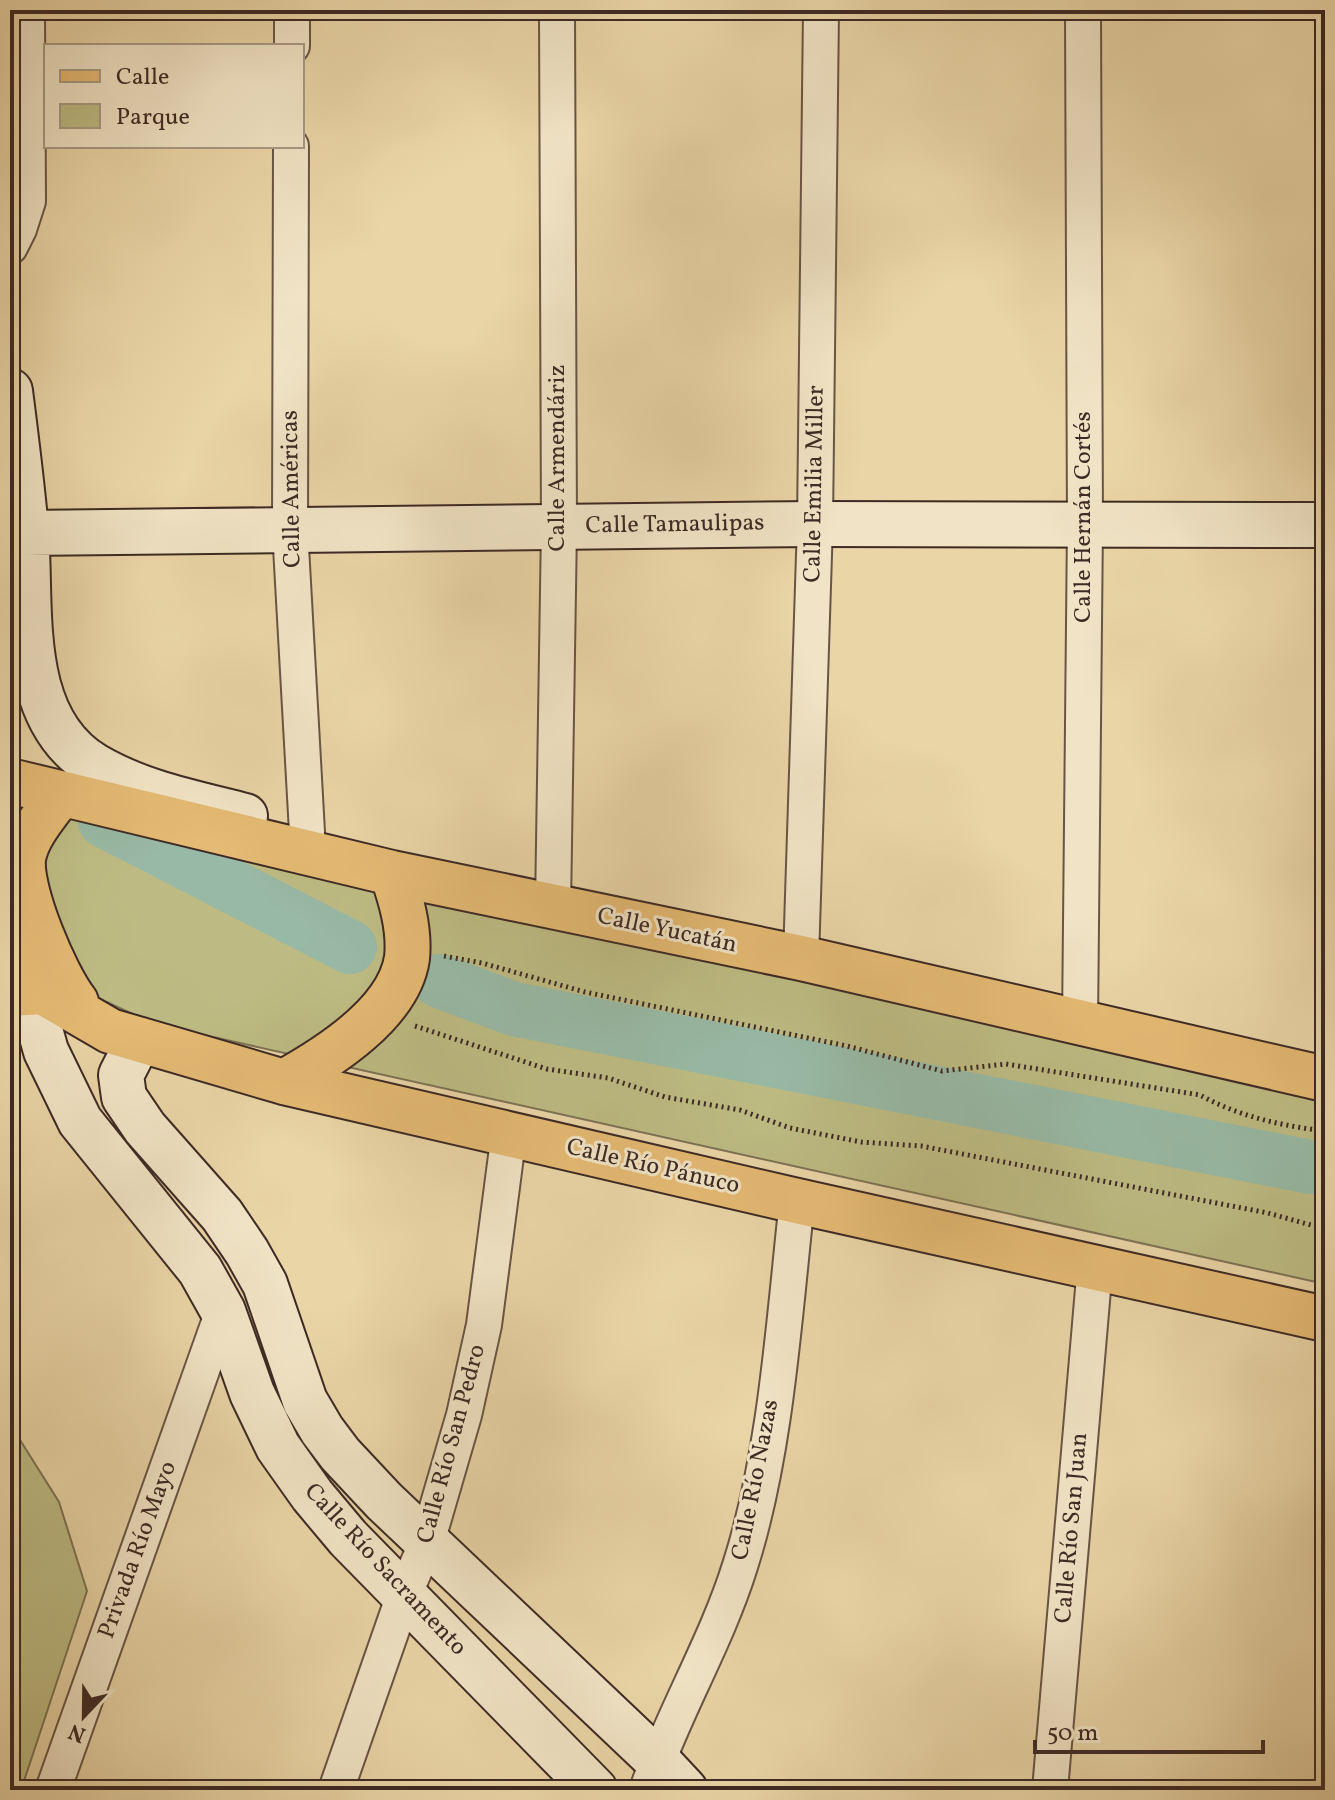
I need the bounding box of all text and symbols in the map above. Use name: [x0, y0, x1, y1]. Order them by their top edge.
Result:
legend: [44, 44, 304, 148]
text: Calle: [116, 61, 169, 95]
text: Parque: [116, 101, 190, 135]
street label: Calle Armendáriz: [541, 365, 575, 551]
street label: Calle Emilia Miller: [796, 385, 834, 583]
street label: Calle Américas: [274, 410, 310, 568]
street label: Calle Hernán Cortés: [1067, 411, 1101, 623]
street label: Calle Tamaulipas: [585, 506, 765, 544]
street label: Calle Yucatán: [594, 900, 740, 962]
street label: Calle Río Pánuco: [563, 1131, 743, 1203]
street label: Calle Río San Pedro: [409, 1341, 495, 1547]
street label: Calle Río Nazas: [724, 1397, 788, 1563]
street label: Calle Río San Juan: [1047, 1431, 1097, 1625]
street label: Privada Río Mayo: [90, 1457, 186, 1643]
street label: Calle Río Sacramento: [296, 1476, 474, 1664]
north arrow: [44, 1676, 124, 1756]
scale bar: [1035, 1704, 1263, 1754]
text: N: [64, 1715, 91, 1750]
text: 50 m: [1047, 1717, 1099, 1751]

